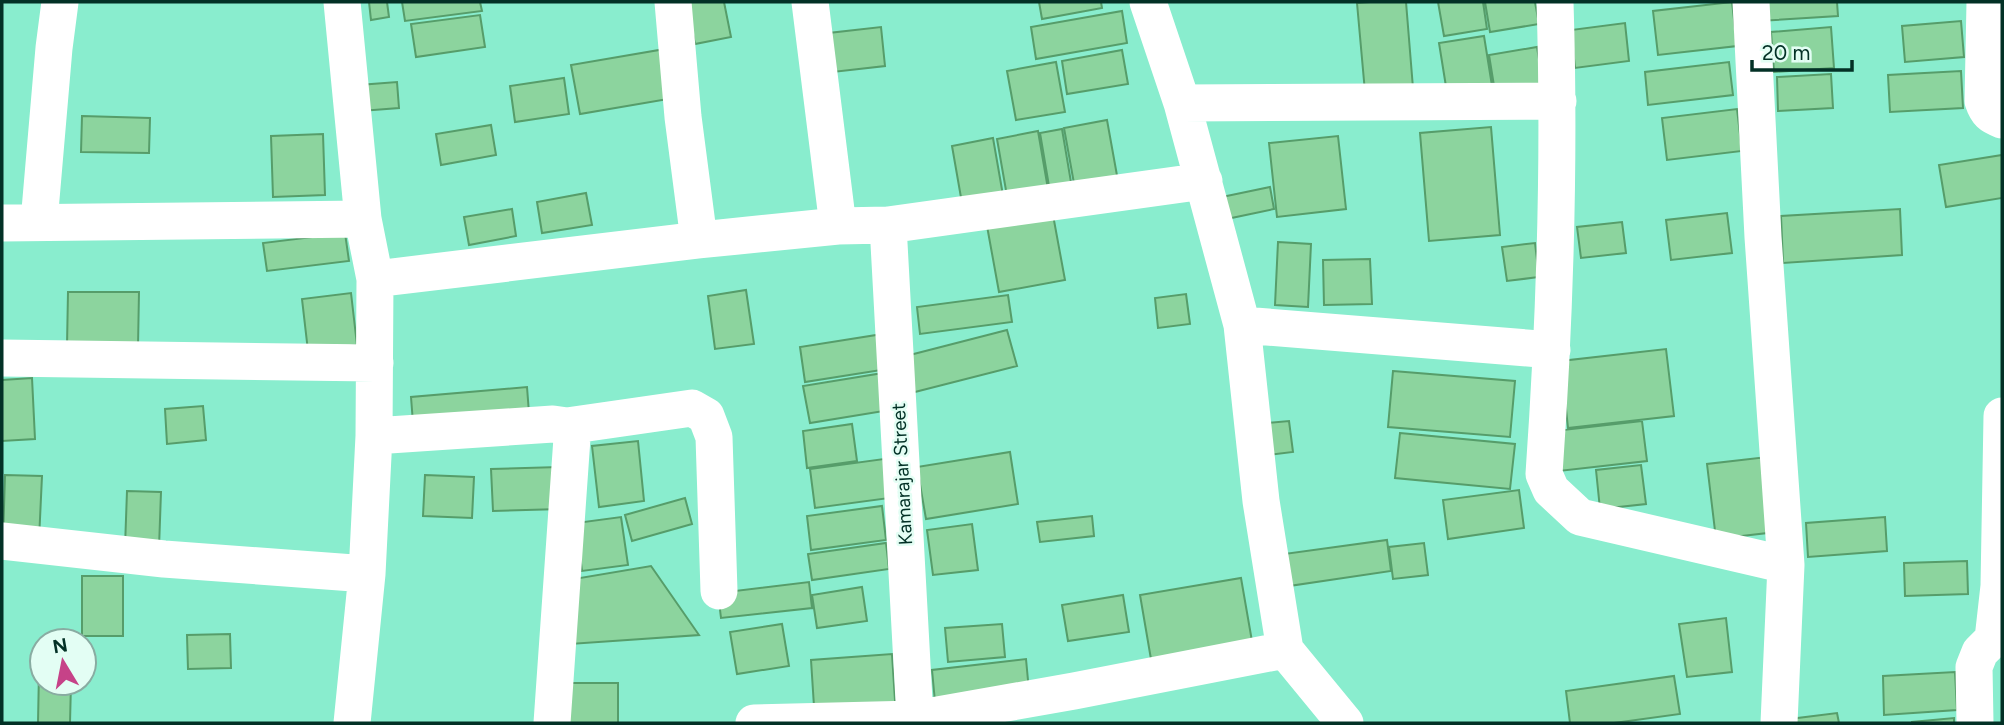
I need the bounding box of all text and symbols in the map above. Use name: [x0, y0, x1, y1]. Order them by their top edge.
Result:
scale bar: [1752, 28, 1852, 72]
text: 20 m: [1762, 40, 1810, 65]
street label: Kamarajar Street: [887, 402, 917, 546]
north arrow: [28, 627, 98, 697]
text: N: [51, 633, 69, 658]

